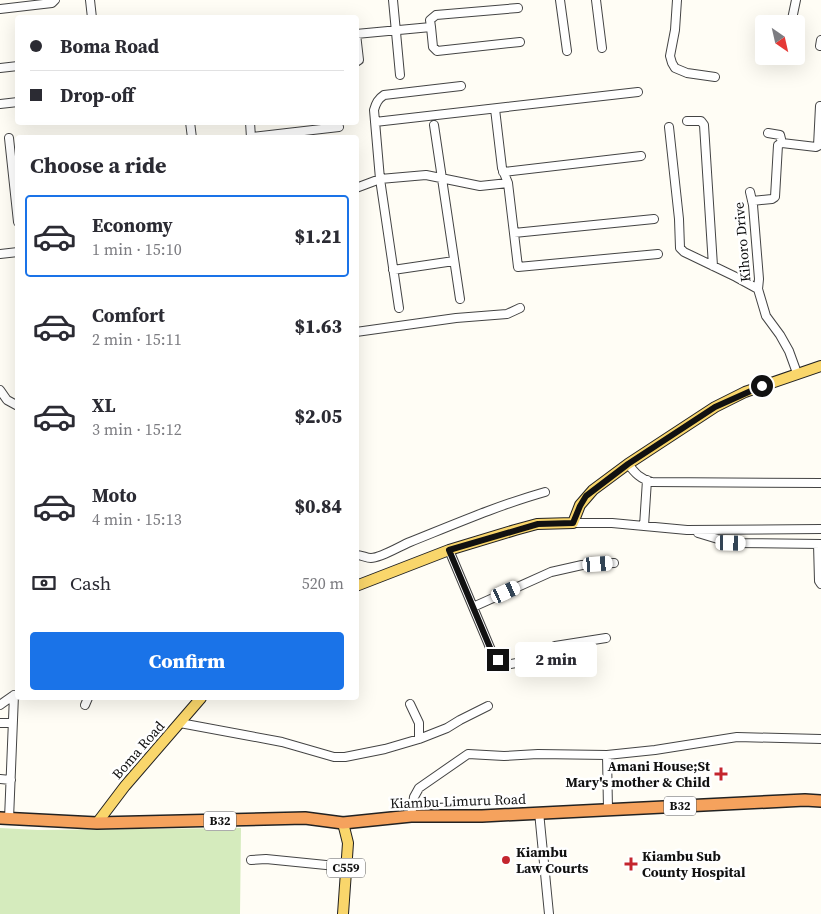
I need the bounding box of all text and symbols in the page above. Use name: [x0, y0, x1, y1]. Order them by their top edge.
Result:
north arrow: [755, 15, 805, 65]
map controls: [755, 15, 805, 65]
text: Boma Road: [60, 33, 159, 59]
text: Drop-off: [60, 82, 134, 108]
text: Choose a ride: [30, 150, 167, 180]
street label: Kihoro Drive: [729, 201, 755, 283]
text: Economy: [92, 212, 173, 238]
icon: car: [32, 214, 77, 259]
text: $1.21: [294, 223, 342, 249]
text: 1 min · 15:10: [92, 238, 182, 260]
text: Comfort: [92, 302, 165, 328]
icon: car: [32, 304, 77, 349]
text: $1.63: [294, 313, 342, 339]
text: 2 min · 15:11: [92, 328, 182, 350]
route start: [751, 375, 773, 397]
text: XL: [92, 392, 115, 418]
icon: car: [32, 394, 77, 439]
text: $2.05: [294, 403, 342, 429]
text: 3 min · 15:12: [92, 418, 182, 440]
text: Moto: [92, 482, 137, 508]
icon: car: [32, 484, 77, 529]
text: $0.84: [294, 493, 342, 519]
text: 4 min · 15:13: [92, 508, 182, 530]
car: [715, 535, 746, 551]
car: [582, 555, 613, 573]
icon: cash: [30, 569, 58, 597]
text: Cash: [70, 570, 111, 596]
text: 520 m: [302, 572, 344, 594]
car: [489, 579, 522, 605]
button: Confirm: [30, 632, 344, 690]
callout: 2 min: [516, 642, 598, 678]
text: 2 min: [535, 648, 577, 670]
route end: [487, 649, 509, 671]
street label: Boma Road: [107, 717, 169, 783]
place label: Amani House;St Mary's mother & Child: [565, 756, 711, 792]
marker: Amani House;St Mary's mother & Child: [714, 767, 728, 781]
street label: Kiambu-Limuru Road: [390, 789, 526, 813]
road number: B32: [664, 796, 696, 816]
road number: B32: [204, 811, 236, 830]
place label: Kiambu Law Courts: [516, 842, 589, 878]
place label: Kiambu Sub County Hospital: [642, 846, 746, 882]
marker: Kiambu Law Courts: [500, 854, 512, 866]
marker: Kiambu Sub County Hospital: [624, 857, 638, 871]
road number: C559: [327, 858, 365, 878]

